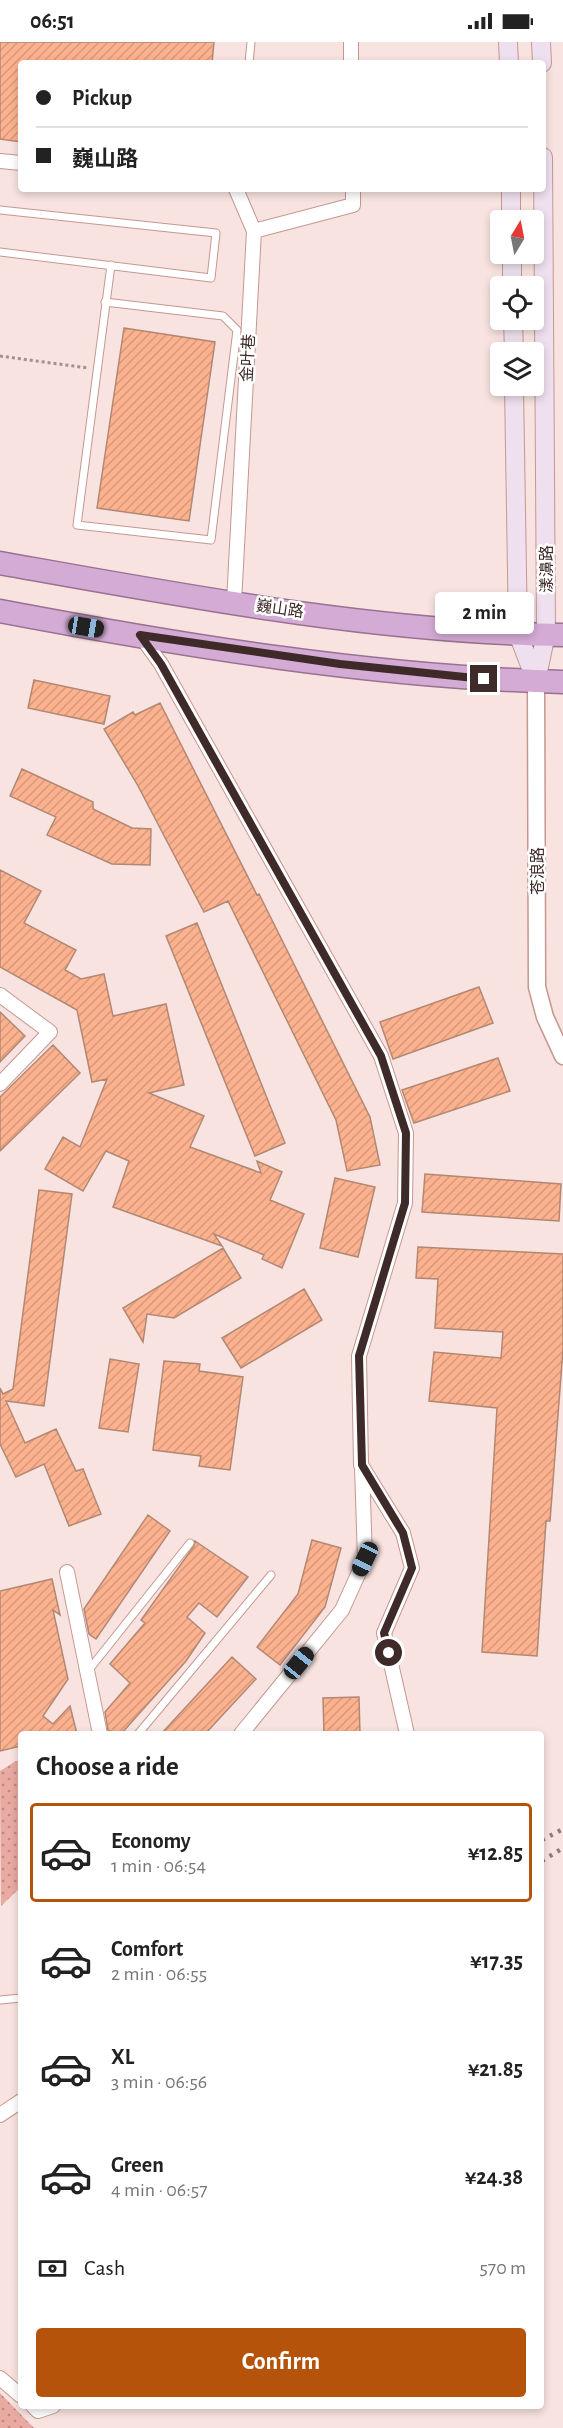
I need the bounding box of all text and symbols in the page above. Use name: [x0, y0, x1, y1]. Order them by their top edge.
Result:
text: 06:51: [30, 10, 75, 32]
text: Pickup: [72, 87, 132, 109]
text: 巍山路: [72, 148, 138, 170]
north arrow: [490, 210, 544, 264]
map controls: [490, 210, 544, 396]
button: locate: [490, 276, 544, 330]
street label: 金叶巷: [238, 334, 257, 382]
button: layers: [490, 342, 544, 396]
street label: 漾濞路: [538, 545, 555, 593]
callout: 2 min: [434, 592, 534, 634]
street label: 巍山路: [255, 597, 305, 620]
text: 2 min: [462, 603, 507, 623]
car: [67, 615, 105, 639]
route end: [470, 665, 497, 692]
street label: 苍浪路: [529, 847, 546, 895]
car: [349, 1539, 381, 1579]
route start: [375, 1639, 402, 1666]
car: [281, 1643, 317, 1683]
text: Choose a ride: [36, 1753, 179, 1780]
icon: car: [39, 1826, 93, 1880]
text: Economy: [111, 1830, 191, 1852]
text: ¥12.85: [468, 1842, 523, 1864]
text: 1 min · 06:54: [111, 1856, 206, 1876]
icon: car: [39, 1934, 93, 1988]
text: Comfort: [111, 1938, 183, 1960]
text: ¥17.35: [470, 1950, 523, 1972]
text: 2 min · 06:55: [111, 1964, 207, 1984]
icon: car: [39, 2042, 93, 2096]
text: XL: [111, 2046, 134, 2068]
text: ¥21.85: [468, 2058, 523, 2080]
text: 3 min · 06:56: [111, 2072, 207, 2092]
icon: car: [39, 2150, 93, 2204]
text: Green: [111, 2154, 164, 2176]
text: ¥24.38: [465, 2166, 523, 2188]
text: 4 min · 06:57: [111, 2180, 208, 2200]
icon: cash: [36, 2252, 69, 2285]
text: Cash: [84, 2257, 125, 2279]
text: 570 m: [479, 2258, 526, 2278]
button: Confirm: [36, 2328, 526, 2397]

